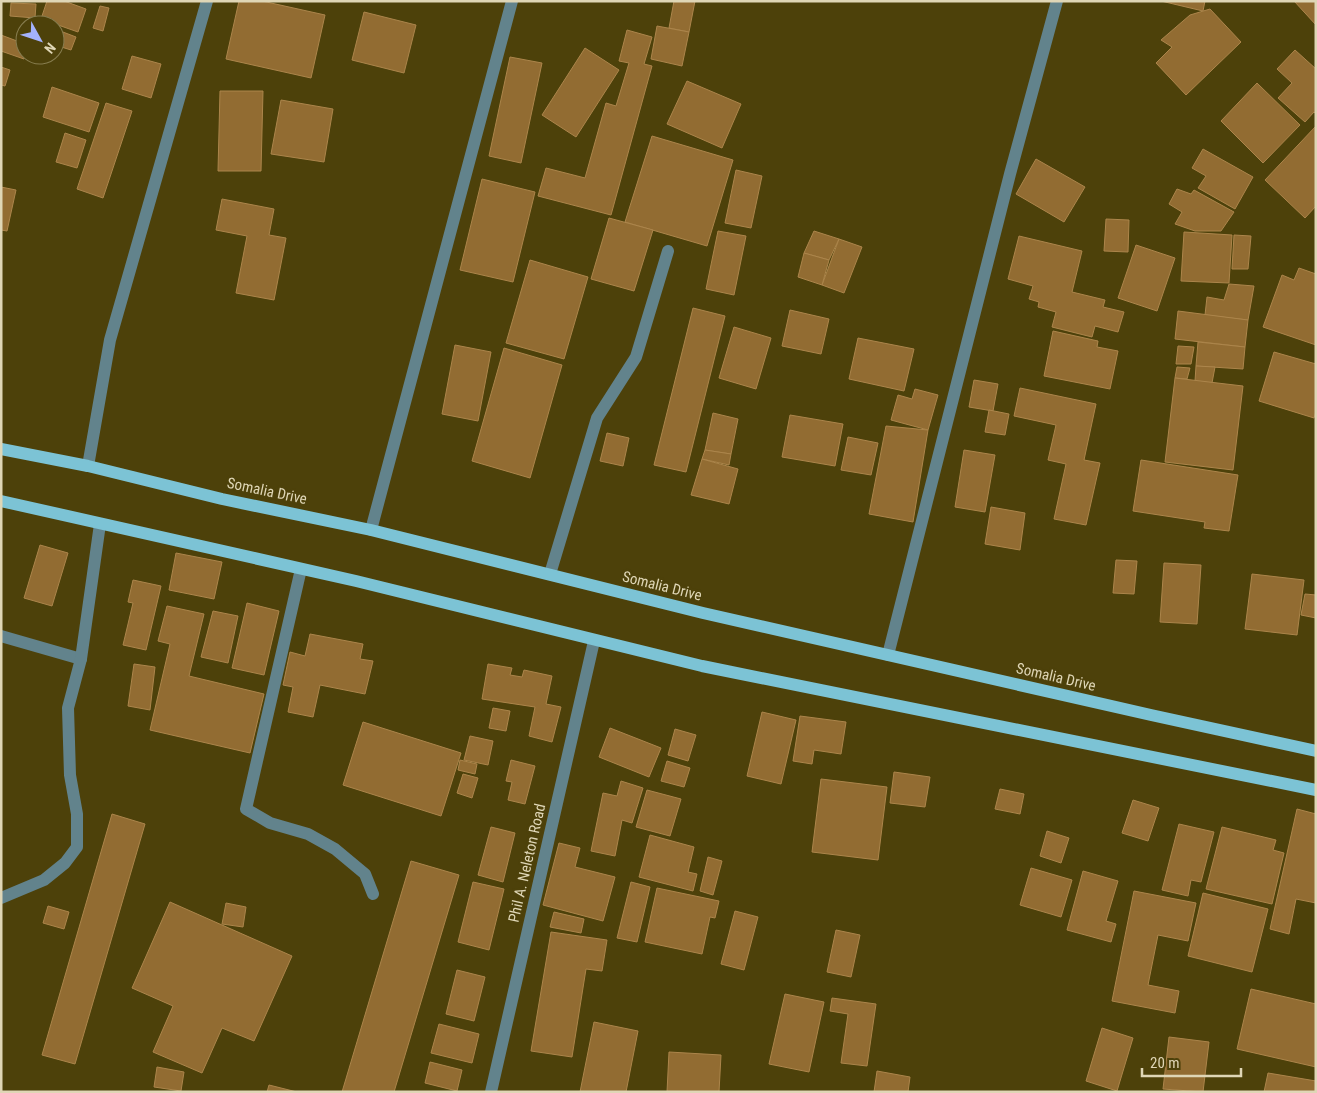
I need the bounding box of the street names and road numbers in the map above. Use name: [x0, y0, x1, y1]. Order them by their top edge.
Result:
street label: Somalia Drive: [225, 474, 309, 508]
street label: Somalia Drive: [620, 567, 704, 605]
street label: Somalia Drive: [1014, 659, 1098, 695]
street label: Phil A. Neleton Road: [505, 802, 549, 924]

